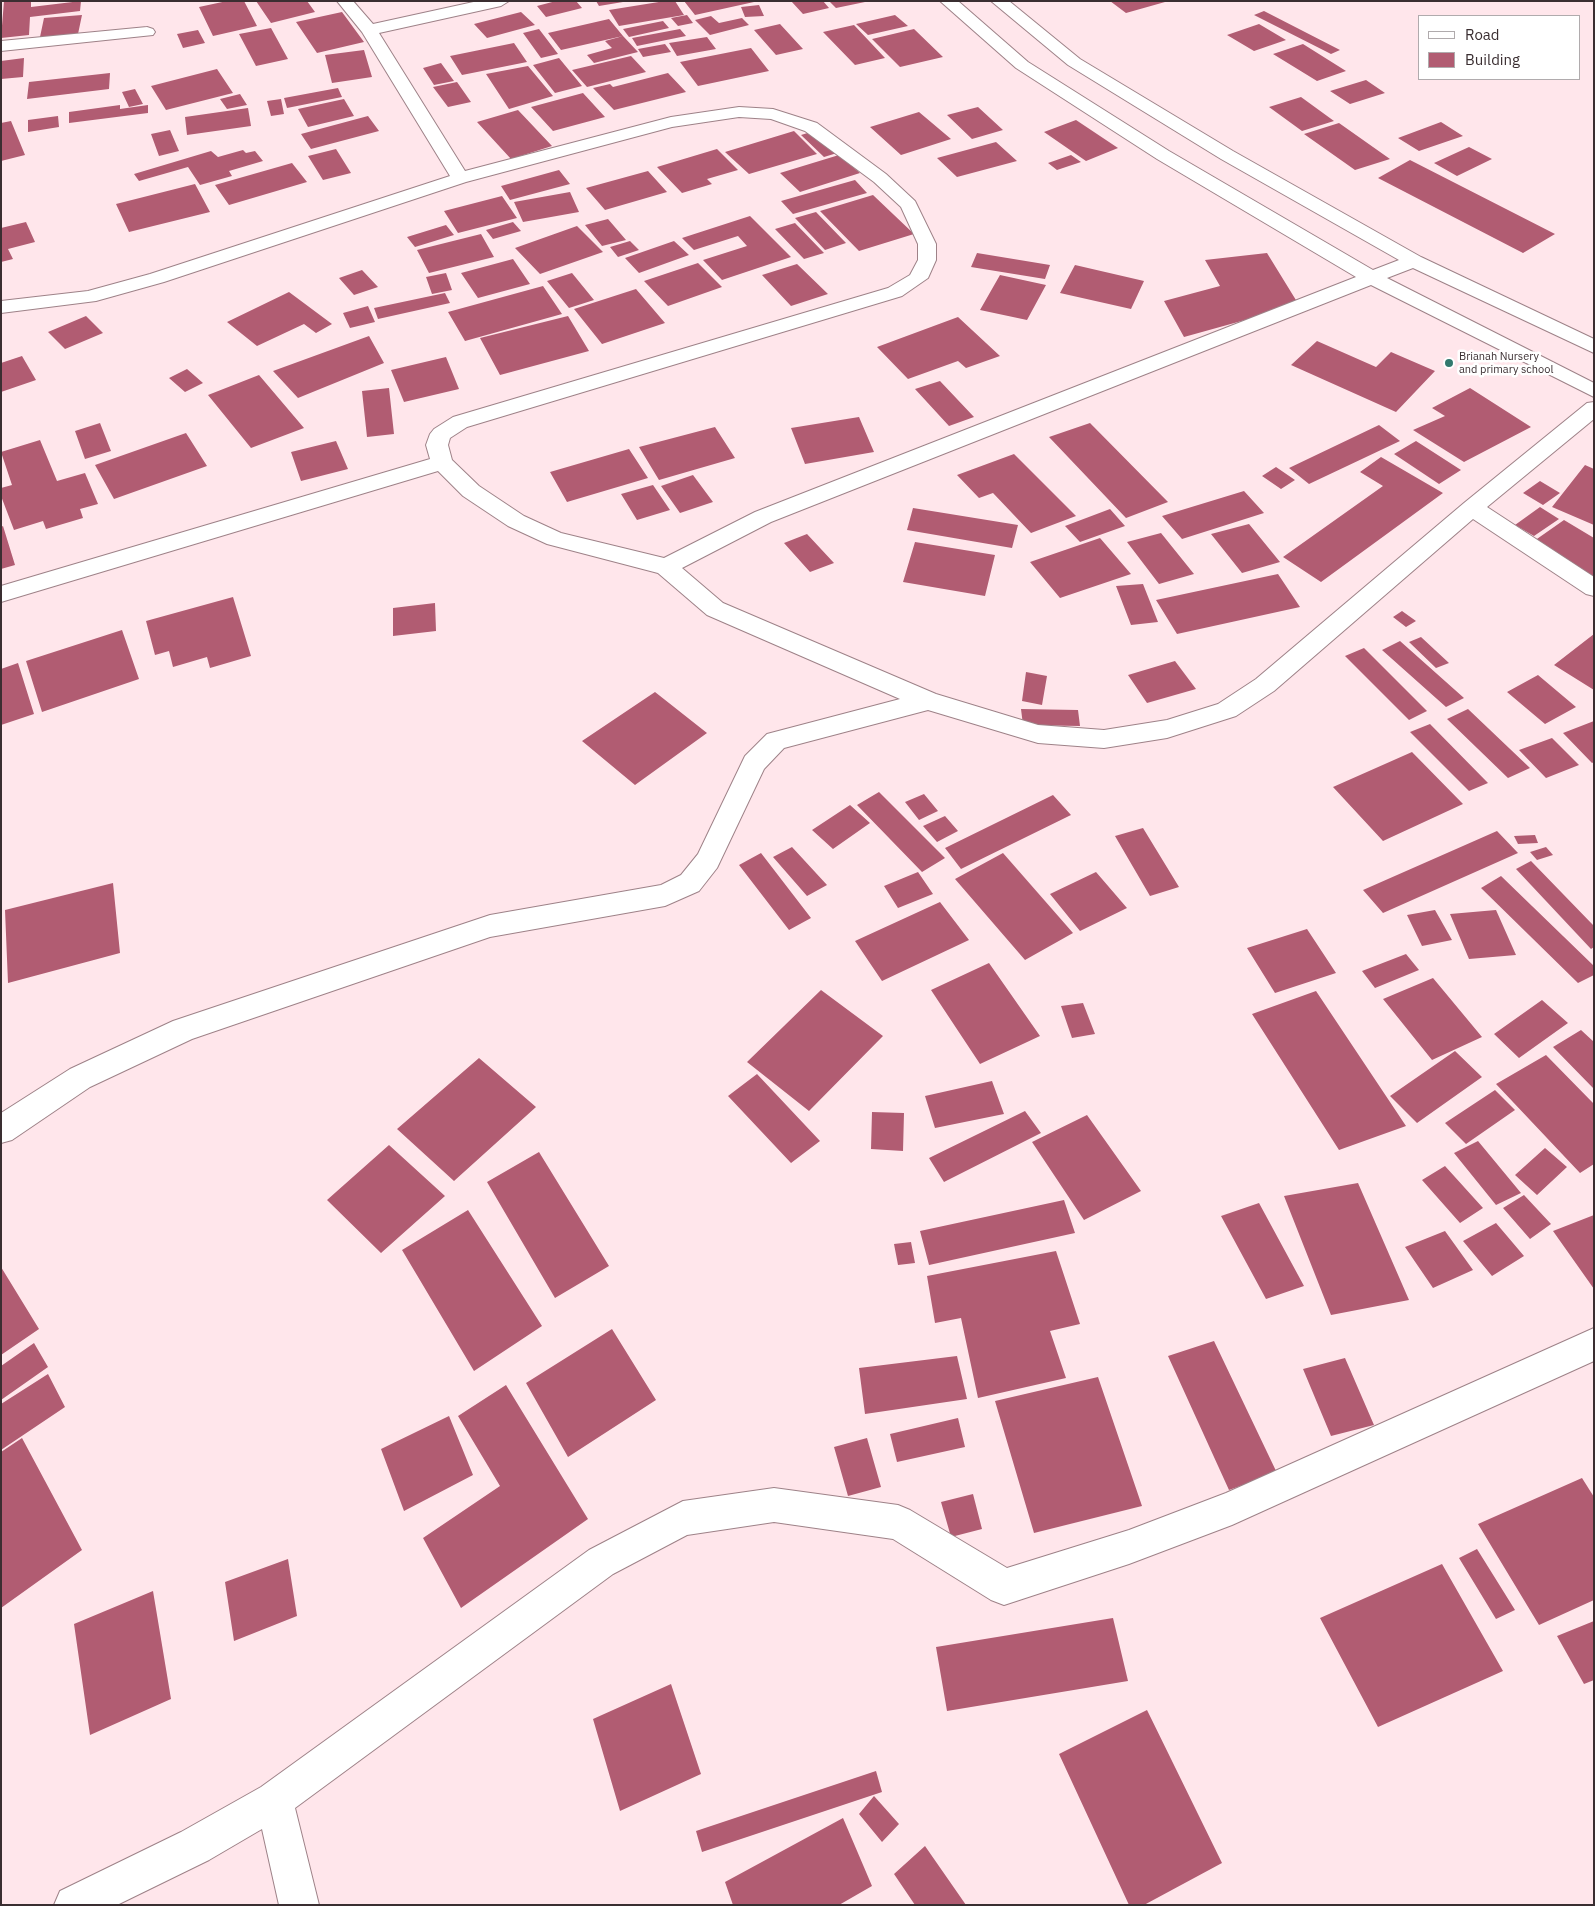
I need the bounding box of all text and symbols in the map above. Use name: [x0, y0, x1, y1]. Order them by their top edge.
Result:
legend: [1418, 15, 1580, 80]
text: Road: [1465, 25, 1500, 44]
text: Building: [1465, 50, 1520, 69]
place label: Brianah Nursery and primary school: [1459, 350, 1553, 376]
marker: Brianah Nursery and primary school: [1443, 357, 1455, 369]

